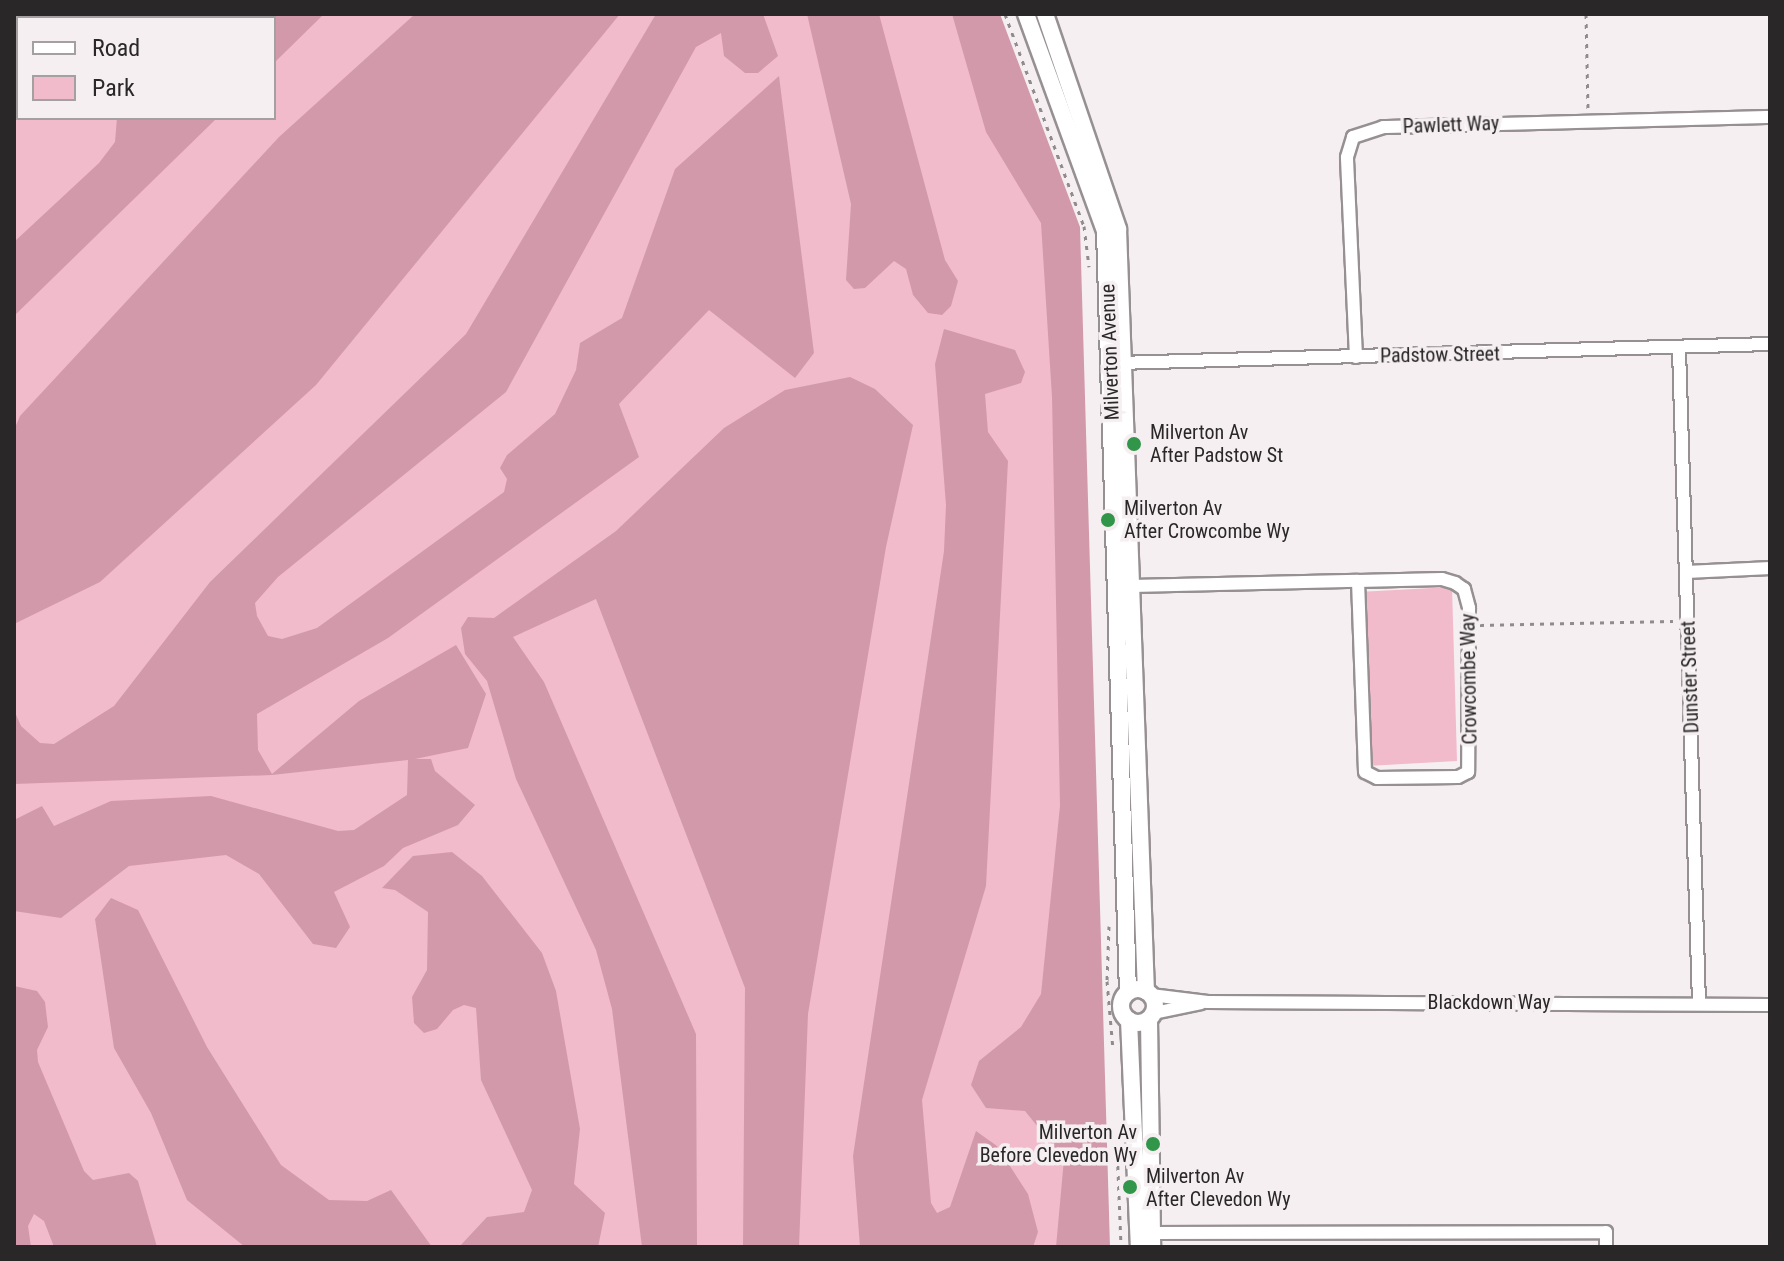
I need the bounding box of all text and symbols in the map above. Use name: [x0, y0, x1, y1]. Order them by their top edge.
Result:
legend: [16, 16, 276, 120]
text: Road: [92, 34, 140, 62]
text: Park: [92, 74, 135, 102]
street label: Pawlett Way: [1402, 111, 1500, 139]
street label: Milverton Avenue: [1096, 283, 1124, 421]
street label: Padstow Street: [1380, 342, 1500, 368]
place label: Milverton Av After Padstow St: [1150, 420, 1283, 467]
marker: Milverton Av After Padstow St: [1125, 435, 1143, 453]
place label: Milverton Av After Crowcombe Wy: [1124, 496, 1290, 543]
marker: Milverton Av After Crowcombe Wy: [1099, 511, 1117, 529]
street label: Crowcombe Way: [1456, 613, 1482, 745]
street label: Dunster Street: [1676, 620, 1704, 734]
street label: Blackdown Way: [1427, 990, 1551, 1014]
place label: Milverton Av Before Clevedon Wy: [980, 1120, 1137, 1167]
marker: Milverton Av Before Clevedon Wy: [1144, 1135, 1162, 1153]
place label: Milverton Av After Clevedon Wy: [1146, 1164, 1291, 1211]
marker: Milverton Av After Clevedon Wy: [1121, 1178, 1139, 1196]

